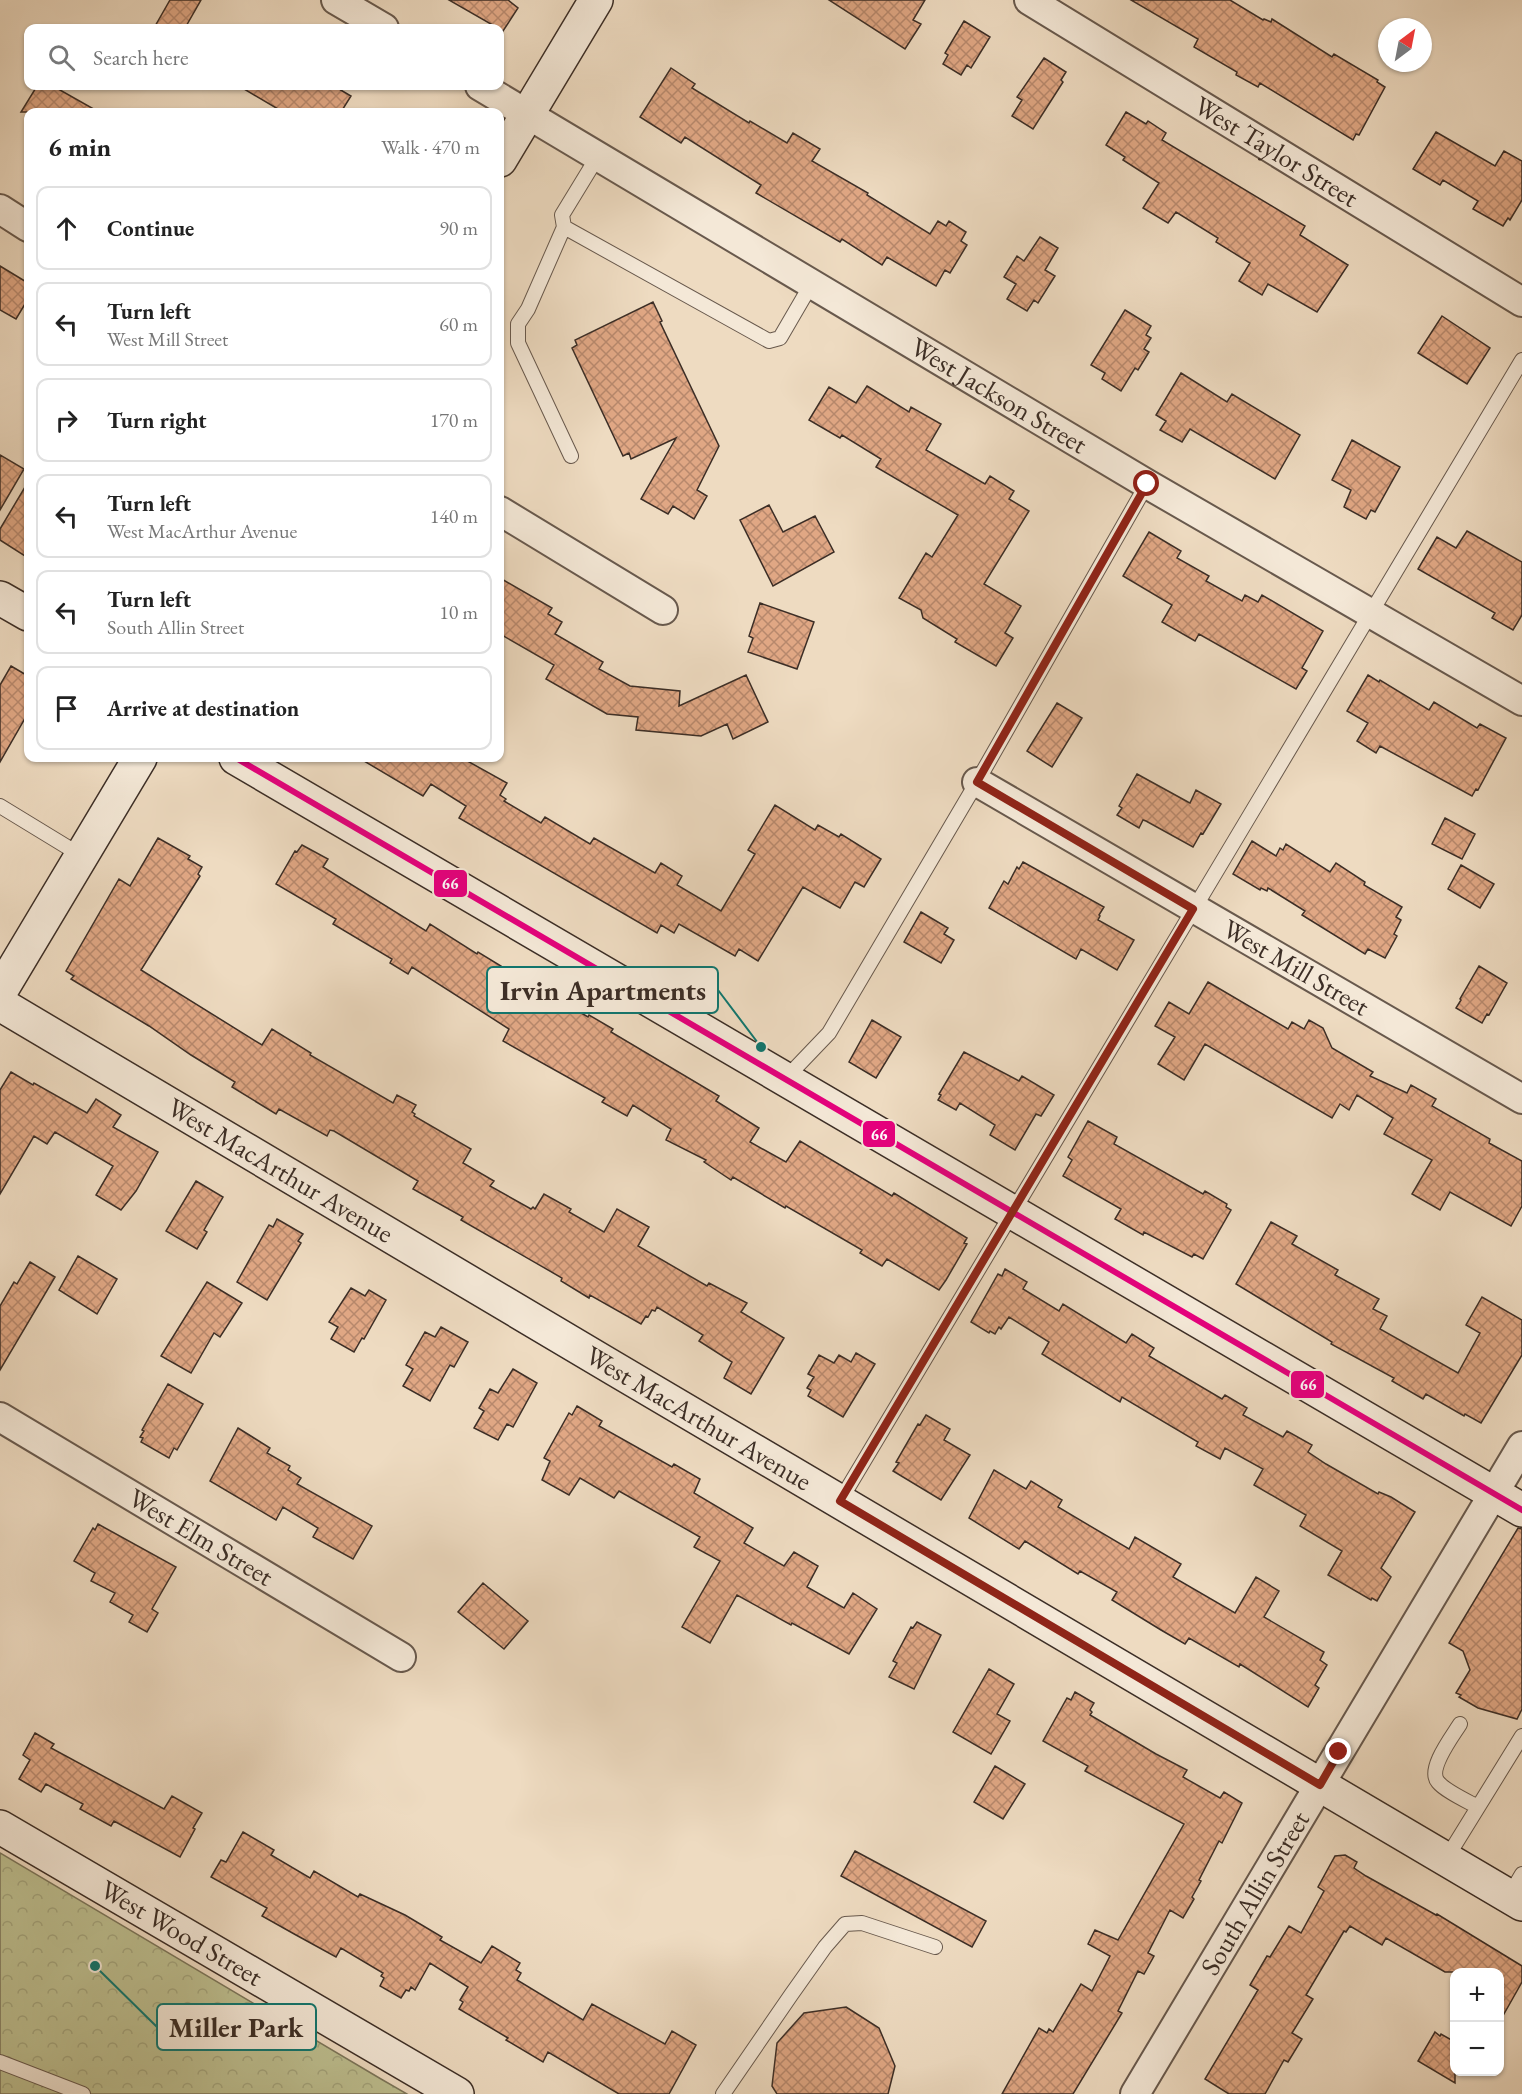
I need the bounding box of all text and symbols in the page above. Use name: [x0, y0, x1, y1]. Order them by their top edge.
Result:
north arrow: [1378, 18, 1432, 72]
search box: [24, 24, 504, 90]
icon: search: [45, 41, 78, 74]
text: Search here: [93, 43, 188, 72]
street label: West Taylor Street: [1188, 87, 1366, 215]
text: 6 min: [48, 130, 111, 164]
text: Walk · 470 m: [381, 134, 480, 160]
icon: ahead: [50, 212, 83, 245]
text: Continue: [107, 214, 194, 243]
text: 90 m: [439, 215, 478, 241]
text: Turn left: [107, 297, 191, 326]
icon: left: [50, 308, 83, 341]
text: 60 m: [439, 311, 478, 337]
text: West Mill Street: [107, 326, 228, 352]
street label: West Jackson Street: [904, 329, 1094, 462]
icon: right: [50, 404, 83, 437]
text: Turn right: [107, 406, 206, 435]
text: 170 m: [430, 407, 478, 433]
route start: [1133, 470, 1159, 496]
text: Turn left: [107, 489, 191, 518]
icon: left: [50, 500, 83, 533]
text: 140 m: [430, 503, 478, 529]
text: West MacArthur Avenue: [107, 518, 297, 544]
text: Turn left: [107, 585, 191, 614]
icon: left: [50, 596, 83, 629]
text: 10 m: [439, 599, 478, 625]
text: South Allin Street: [107, 614, 244, 640]
icon: arrive: [50, 692, 83, 725]
text: Arrive at destination: [107, 694, 299, 723]
line badge: 66: [433, 869, 468, 898]
text: 66: [442, 873, 459, 894]
street label: West Mill Street: [1217, 911, 1376, 1024]
callout: Irvin Apartments: [487, 967, 718, 1013]
text: Irvin Apartments: [500, 972, 706, 1008]
street label: West MacArthur Avenue: [161, 1089, 400, 1251]
line badge: 66: [862, 1120, 896, 1148]
text: 66: [871, 1124, 888, 1145]
street label: West MacArthur Avenue: [579, 1337, 818, 1498]
line badge: 66: [1290, 1370, 1325, 1399]
text: 66: [1300, 1374, 1317, 1395]
street label: West Elm Street: [122, 1480, 280, 1594]
route end: [1325, 1738, 1351, 1764]
street label: South Allin Street: [1192, 1804, 1317, 1981]
street label: West Wood Street: [94, 1871, 270, 1994]
map controls: [1450, 1968, 1504, 2076]
button: +: [1450, 1968, 1504, 2022]
callout: Miller Park: [157, 2004, 316, 2050]
text: Miller Park: [169, 2009, 304, 2045]
button: −: [1450, 2022, 1504, 2076]

